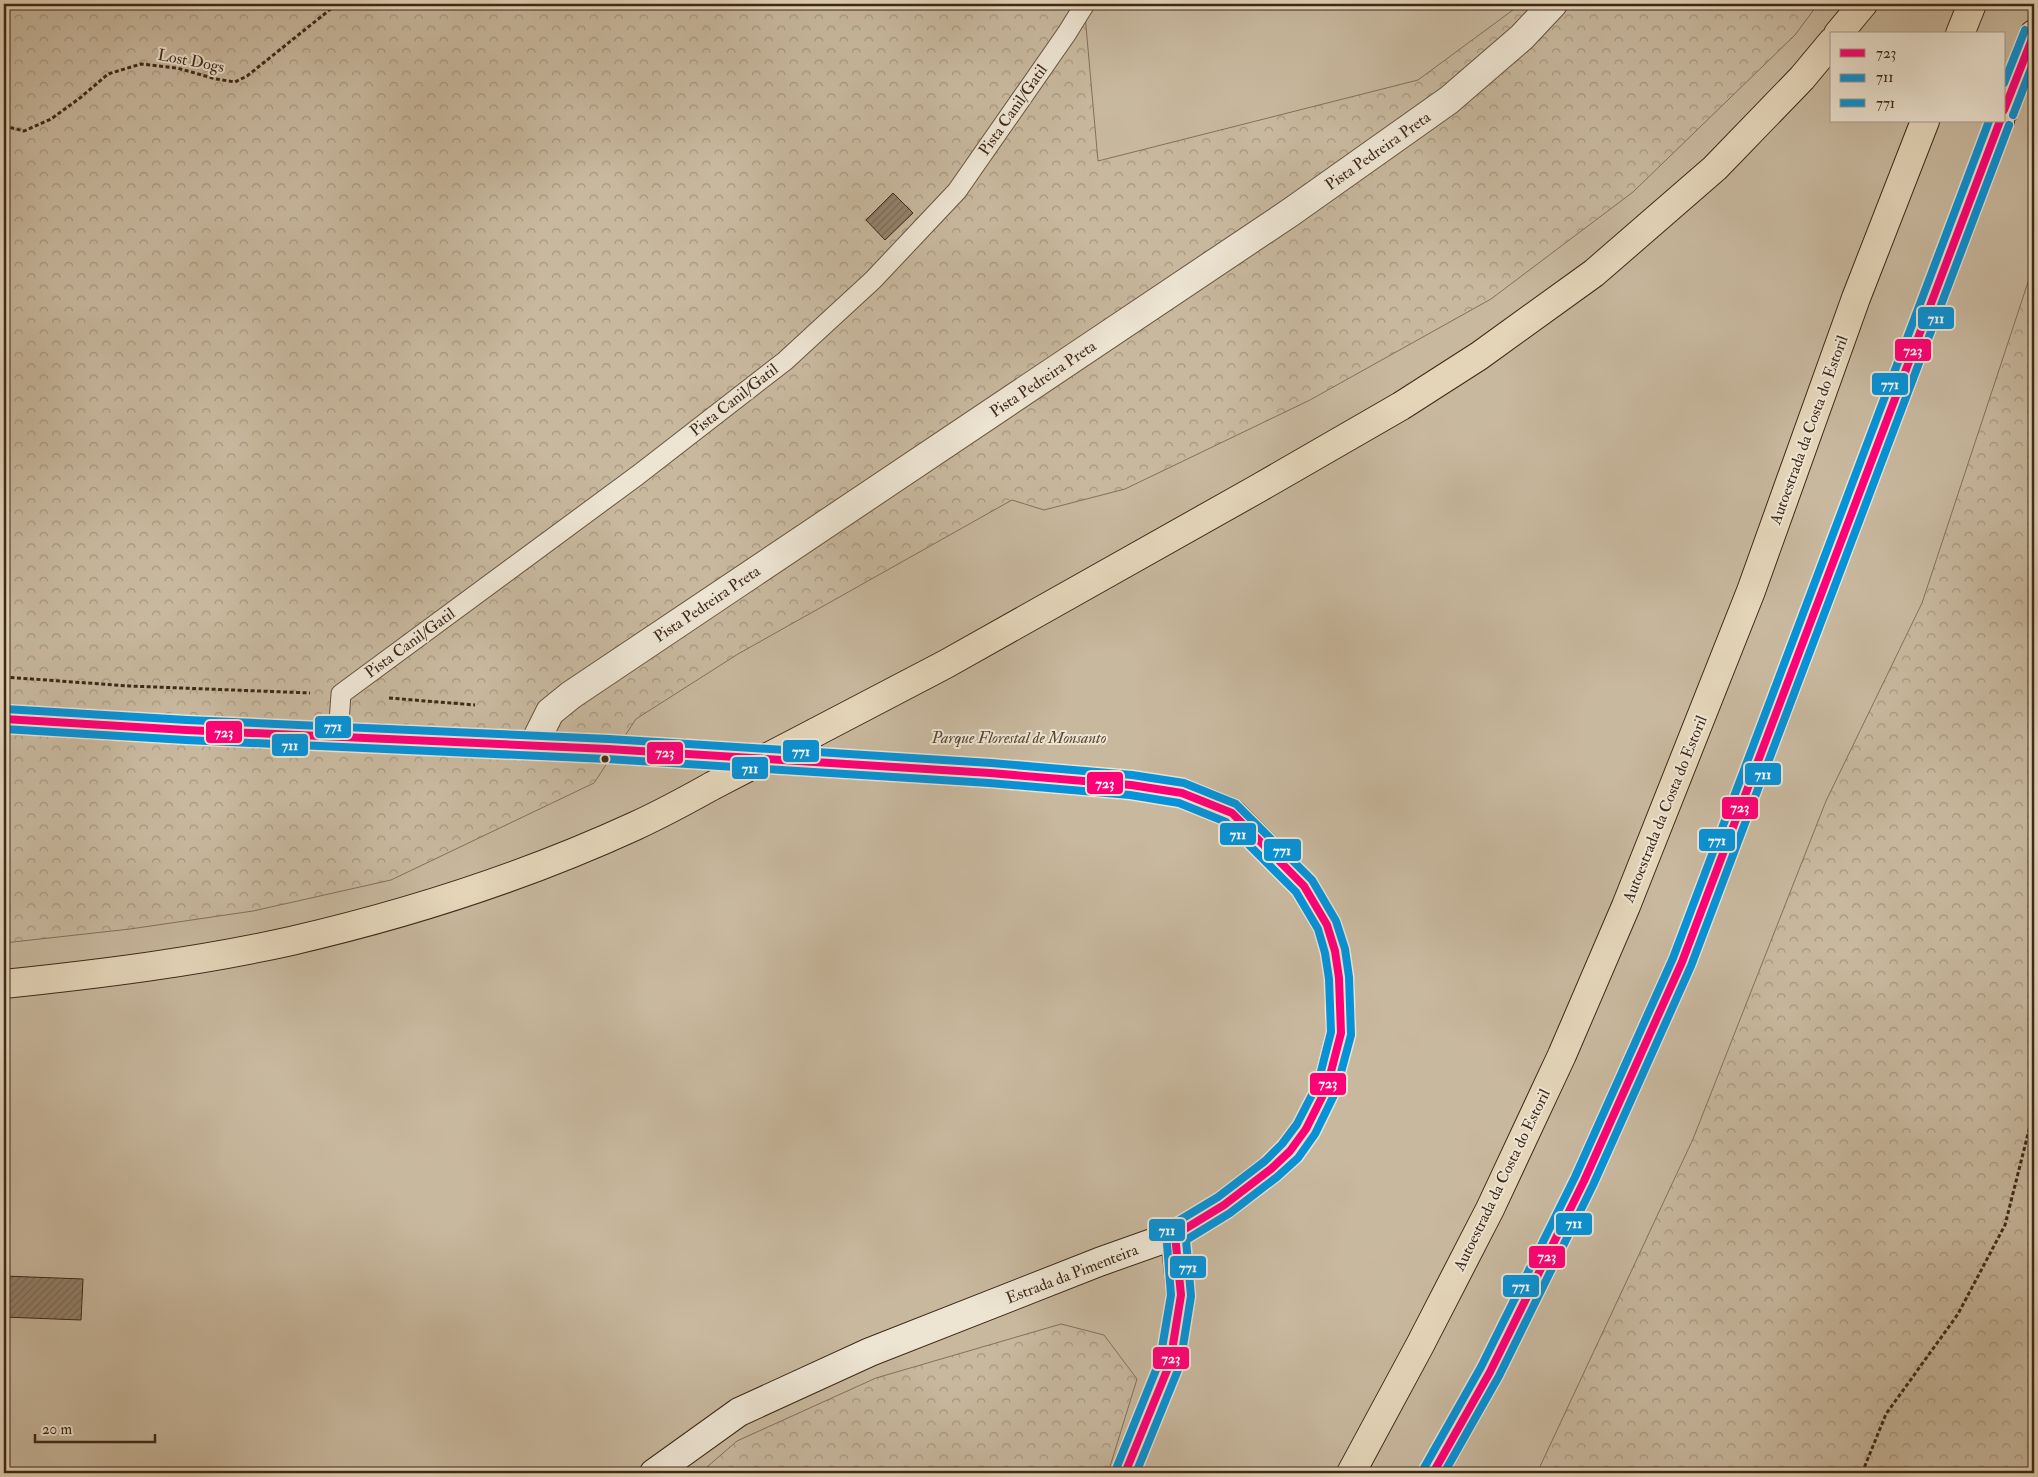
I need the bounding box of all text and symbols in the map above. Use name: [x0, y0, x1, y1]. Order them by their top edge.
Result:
legend: [1830, 32, 2006, 122]
text: 723: [1876, 44, 1896, 63]
street label: Lost Dogs: [156, 45, 226, 77]
street label: Pista Canil/Gatil: [974, 61, 1052, 159]
text: 711: [1876, 68, 1894, 87]
text: 771: [1876, 94, 1895, 113]
street label: Pista Pedreira Preta: [1321, 107, 1435, 195]
line badge: 711: [1917, 306, 1955, 330]
text: 711: [1928, 310, 1944, 327]
street label: Autoestrada da Costa do Estoril: [1765, 333, 1853, 528]
street label: Pista Pedreira Preta: [986, 336, 1100, 422]
line badge: 723: [1894, 338, 1932, 362]
text: 723: [1904, 342, 1922, 359]
street label: Pista Canil/Gatil: [686, 359, 782, 441]
line badge: 771: [1871, 372, 1909, 396]
text: 771: [1881, 376, 1899, 393]
street label: Pista Pedreira Preta: [650, 561, 764, 647]
street label: Pista Canil/Gatil: [361, 604, 459, 682]
street label: Autoestrada da Costa do Estoril: [1618, 713, 1712, 906]
line badge: 771: [314, 715, 352, 739]
text: 771: [324, 718, 342, 735]
line badge: 723: [205, 720, 243, 744]
text: 723: [215, 724, 233, 741]
park label: Parque Florestal de Monsanto: [931, 728, 1107, 748]
line badge: 711: [271, 733, 309, 757]
text: 711: [282, 737, 298, 754]
line badge: 771: [782, 739, 820, 763]
line badge: 723: [646, 741, 684, 765]
text: 771: [792, 743, 810, 760]
text: 723: [656, 744, 674, 761]
unlabelled marker: [600, 754, 610, 764]
line badge: 711: [731, 756, 769, 780]
text: 711: [742, 760, 758, 777]
line badge: 711: [1744, 762, 1782, 786]
text: 711: [1755, 766, 1771, 783]
line badge: 723: [1086, 771, 1124, 795]
text: 723: [1096, 775, 1114, 792]
line badge: 723: [1721, 796, 1759, 820]
text: 723: [1731, 799, 1749, 816]
line badge: 711: [1219, 822, 1257, 846]
text: 711: [1230, 826, 1246, 843]
line badge: 771: [1698, 828, 1736, 852]
text: 771: [1708, 832, 1726, 849]
line badge: 771: [1263, 838, 1302, 862]
text: 771: [1273, 842, 1291, 859]
line badge: 723: [1309, 1072, 1347, 1096]
text: 723: [1319, 1075, 1337, 1092]
street label: Autoestrada da Costa do Estoril: [1449, 1086, 1555, 1275]
line badge: 711: [1555, 1212, 1593, 1236]
text: 711: [1566, 1215, 1582, 1232]
line badge: 711: [1148, 1218, 1186, 1242]
text: 711: [1159, 1222, 1175, 1239]
street label: Estrada da Pimenteira: [1003, 1239, 1141, 1308]
line badge: 723: [1528, 1245, 1566, 1269]
text: 723: [1538, 1248, 1556, 1265]
line badge: 771: [1169, 1255, 1207, 1279]
text: 771: [1179, 1259, 1197, 1276]
line badge: 771: [1502, 1274, 1540, 1298]
text: 771: [1512, 1278, 1530, 1295]
line badge: 723: [1152, 1346, 1190, 1370]
text: 723: [1162, 1350, 1180, 1367]
scale bar: [35, 1412, 155, 1444]
text: 20 m: [42, 1420, 72, 1439]

